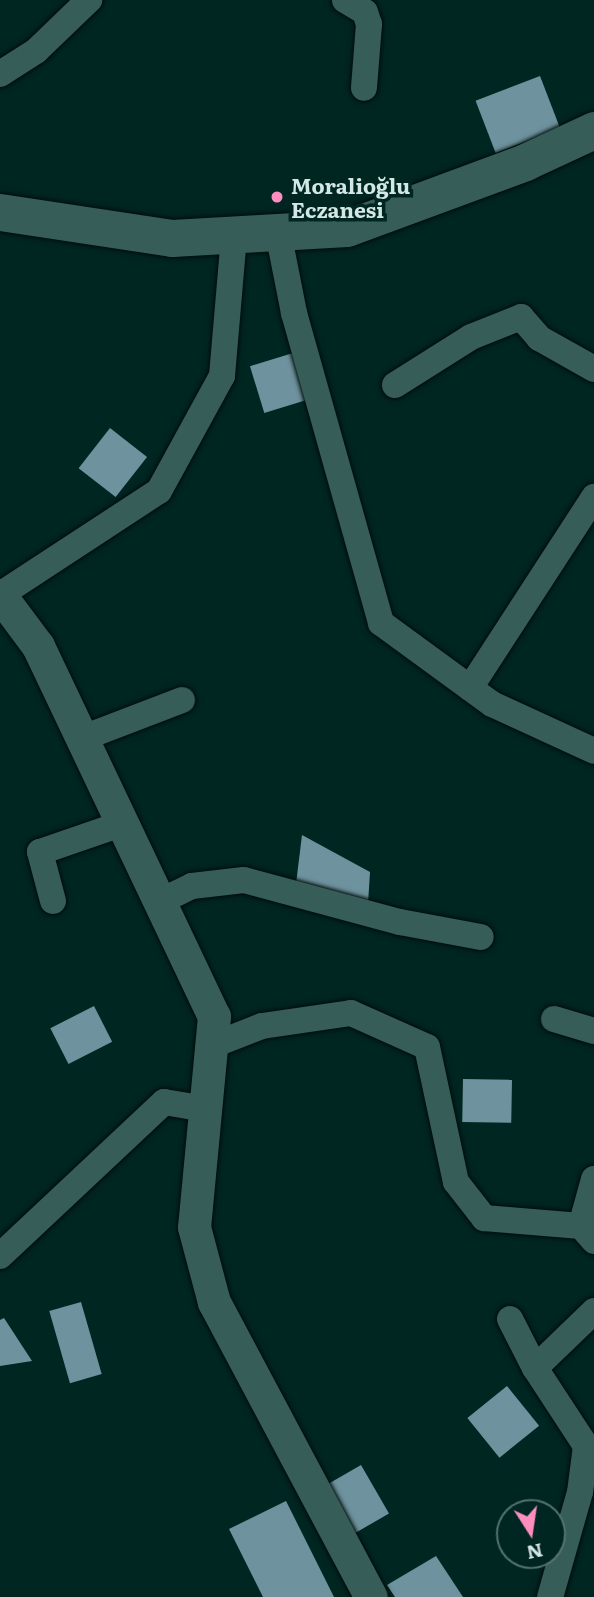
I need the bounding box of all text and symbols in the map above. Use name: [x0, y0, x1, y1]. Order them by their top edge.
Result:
place label: Moralioğlu Eczanesi: [291, 172, 410, 222]
marker: Moralioğlu Eczanesi: [269, 189, 285, 205]
north arrow: [496, 1499, 566, 1569]
text: N: [524, 1537, 546, 1568]

